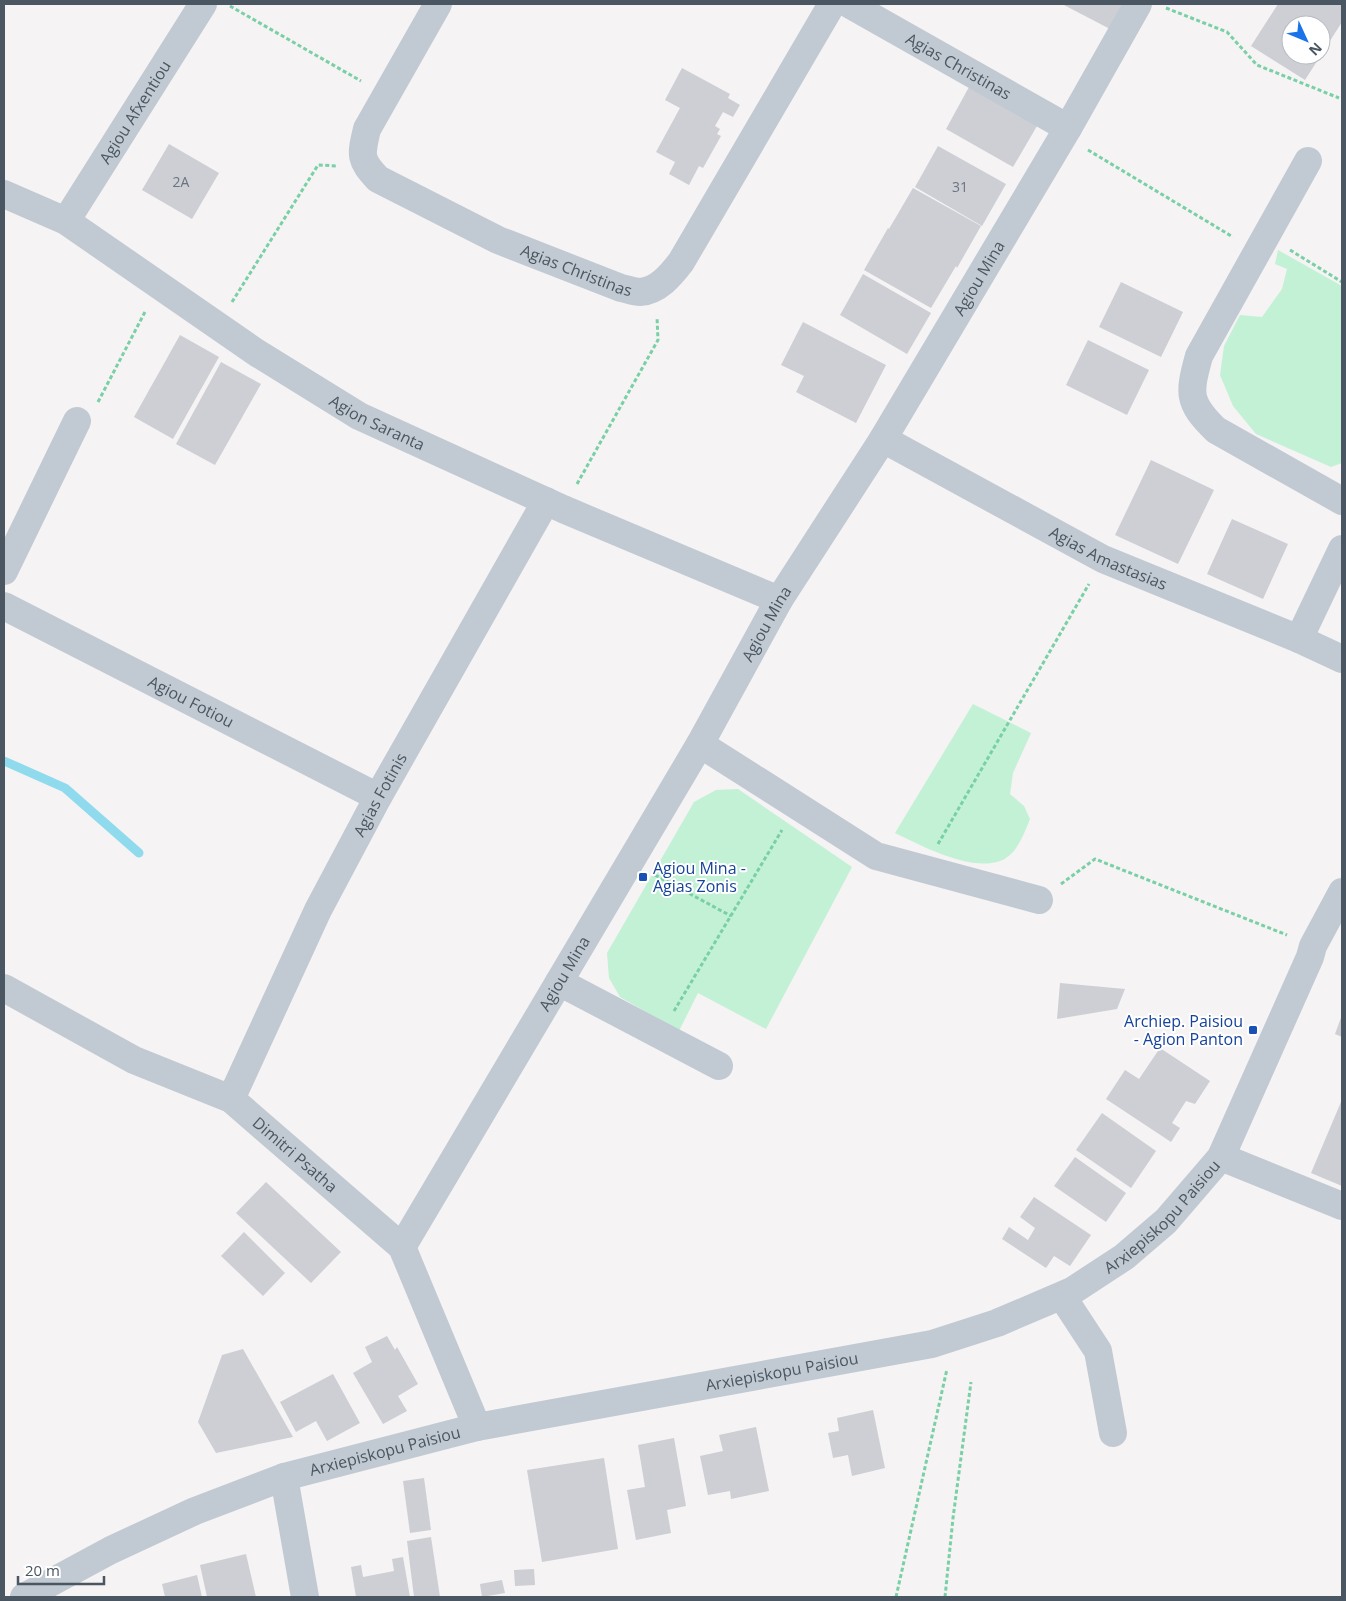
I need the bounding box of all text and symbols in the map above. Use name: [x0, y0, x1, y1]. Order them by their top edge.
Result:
north arrow: [1281, 15, 1331, 65]
street label: Agias Christinas: [902, 28, 1015, 105]
text: N: [1305, 39, 1327, 60]
street label: Agiou Afxentiou: [94, 56, 176, 168]
house number: 2A: [173, 172, 190, 191]
house number: 31: [952, 177, 968, 196]
street label: Agiou Mina: [948, 236, 1010, 319]
street label: Agias Christinas: [518, 239, 635, 301]
street label: Agion Saranta: [325, 389, 428, 456]
street label: Agias Amastasias: [1046, 521, 1170, 595]
street label: Agiou Mina: [736, 582, 796, 666]
street label: Agiou Fotiou: [144, 670, 238, 733]
street label: Agias Fotinis: [348, 749, 412, 840]
place label: Agiou Mina - Agias Zonis: [653, 857, 746, 897]
marker: Agiou Mina - Agias Zonis: [637, 871, 649, 883]
street label: Agiou Mina: [533, 932, 595, 1015]
place label: Archiep. Paisiou - Agion Panton: [1124, 1010, 1243, 1050]
marker: Archiep. Paisiou - Agion Panton: [1247, 1024, 1259, 1036]
street label: Dimitri Psatha: [248, 1112, 342, 1197]
street label: Arxiepiskopu Paisiou: [1099, 1155, 1225, 1278]
street label: Arxiepiskopu Paisiou: [704, 1347, 860, 1396]
street label: Arxiepiskopu Paisiou: [307, 1421, 463, 1481]
scale bar: [18, 1554, 104, 1586]
text: 20 m: [25, 1560, 60, 1580]

